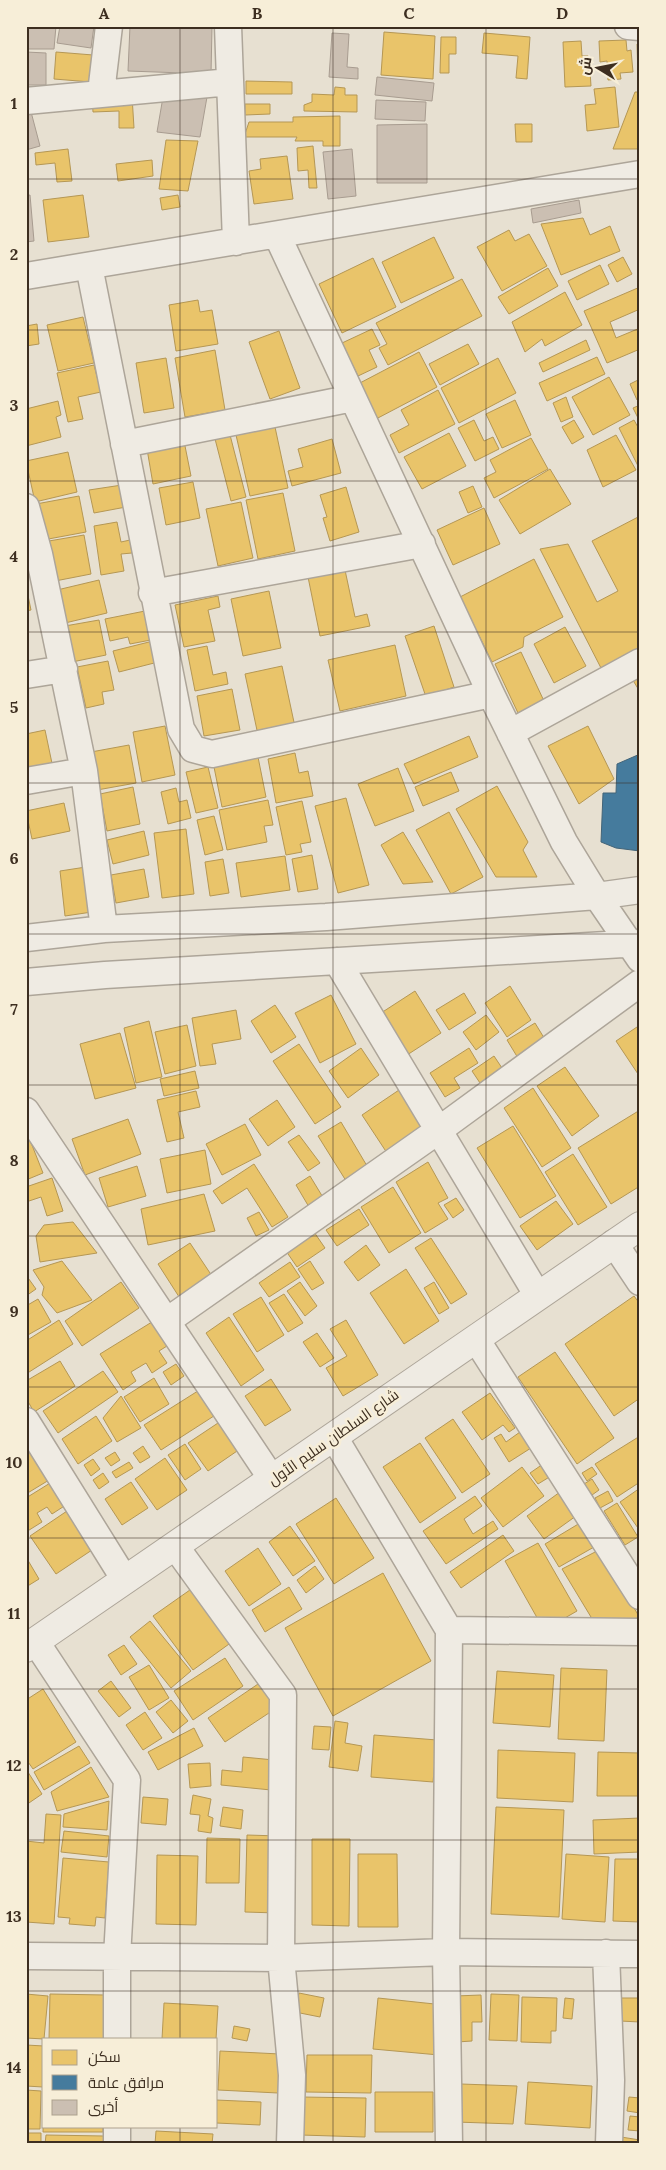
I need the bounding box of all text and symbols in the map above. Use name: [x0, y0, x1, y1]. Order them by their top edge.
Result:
text: A: [99, 3, 110, 23]
text: B: [252, 3, 263, 23]
text: C: [403, 3, 415, 23]
text: D: [556, 3, 568, 23]
north arrow: [574, 42, 624, 92]
text: ش: [575, 55, 596, 76]
text: 1: [11, 93, 17, 113]
text: 2: [10, 244, 18, 264]
text: 3: [10, 395, 19, 415]
text: 4: [10, 546, 19, 566]
text: 5: [10, 697, 19, 717]
text: 6: [9, 848, 19, 868]
text: 7: [10, 999, 18, 1019]
text: 8: [9, 1150, 19, 1170]
text: 9: [9, 1301, 19, 1321]
street label: شارع السلطان سليم الأول: [264, 1385, 403, 1491]
text: 10: [6, 1452, 22, 1472]
text: 11: [8, 1603, 21, 1623]
text: 12: [6, 1755, 22, 1775]
text: 13: [6, 1906, 22, 1926]
legend: [42, 2038, 218, 2128]
text: سكن: [88, 2047, 121, 2067]
text: 14: [6, 2057, 22, 2077]
text: مرافق عامة: [88, 2073, 164, 2093]
text: أخرى: [88, 2097, 118, 2117]

